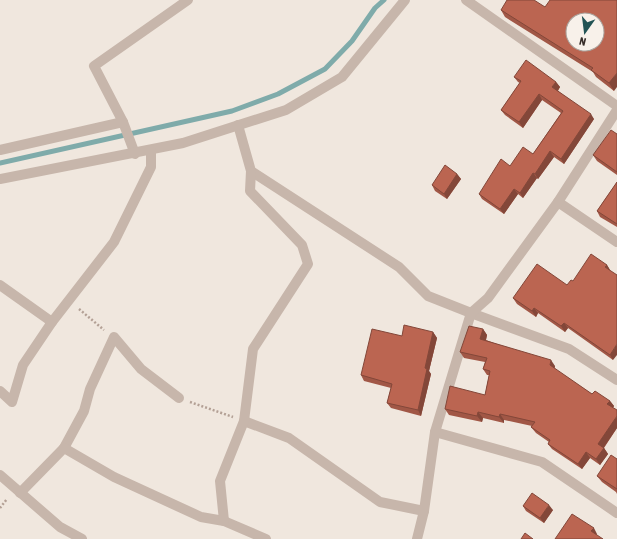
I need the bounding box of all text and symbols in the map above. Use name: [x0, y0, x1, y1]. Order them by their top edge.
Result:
north arrow: [565, 12, 605, 52]
text: N: [578, 35, 587, 48]

